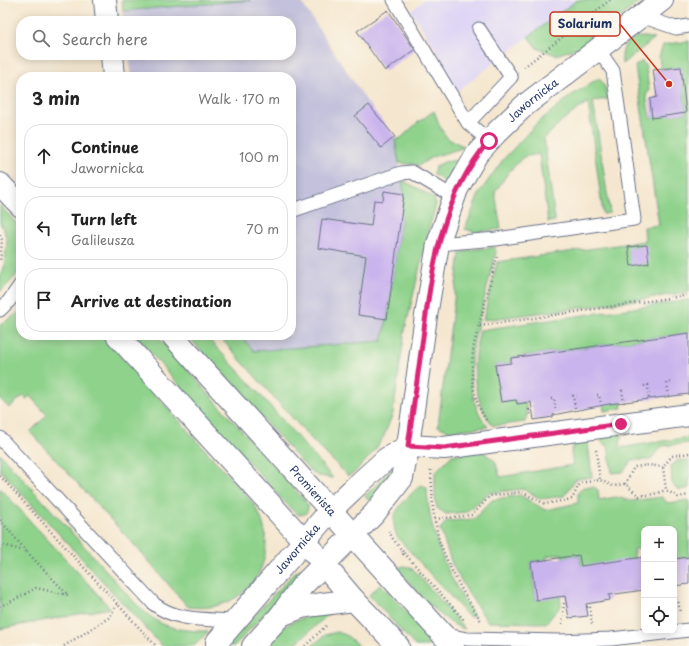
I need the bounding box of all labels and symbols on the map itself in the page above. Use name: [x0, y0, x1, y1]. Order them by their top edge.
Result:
callout: Solarium: [550, 12, 620, 36]
text: Solarium: [558, 14, 612, 32]
street label: Jawornicka: [503, 74, 562, 126]
route start: [480, 132, 498, 150]
route end: [612, 415, 630, 433]
street label: Promienista: [286, 461, 341, 520]
street label: Jawornicka: [270, 520, 324, 577]

